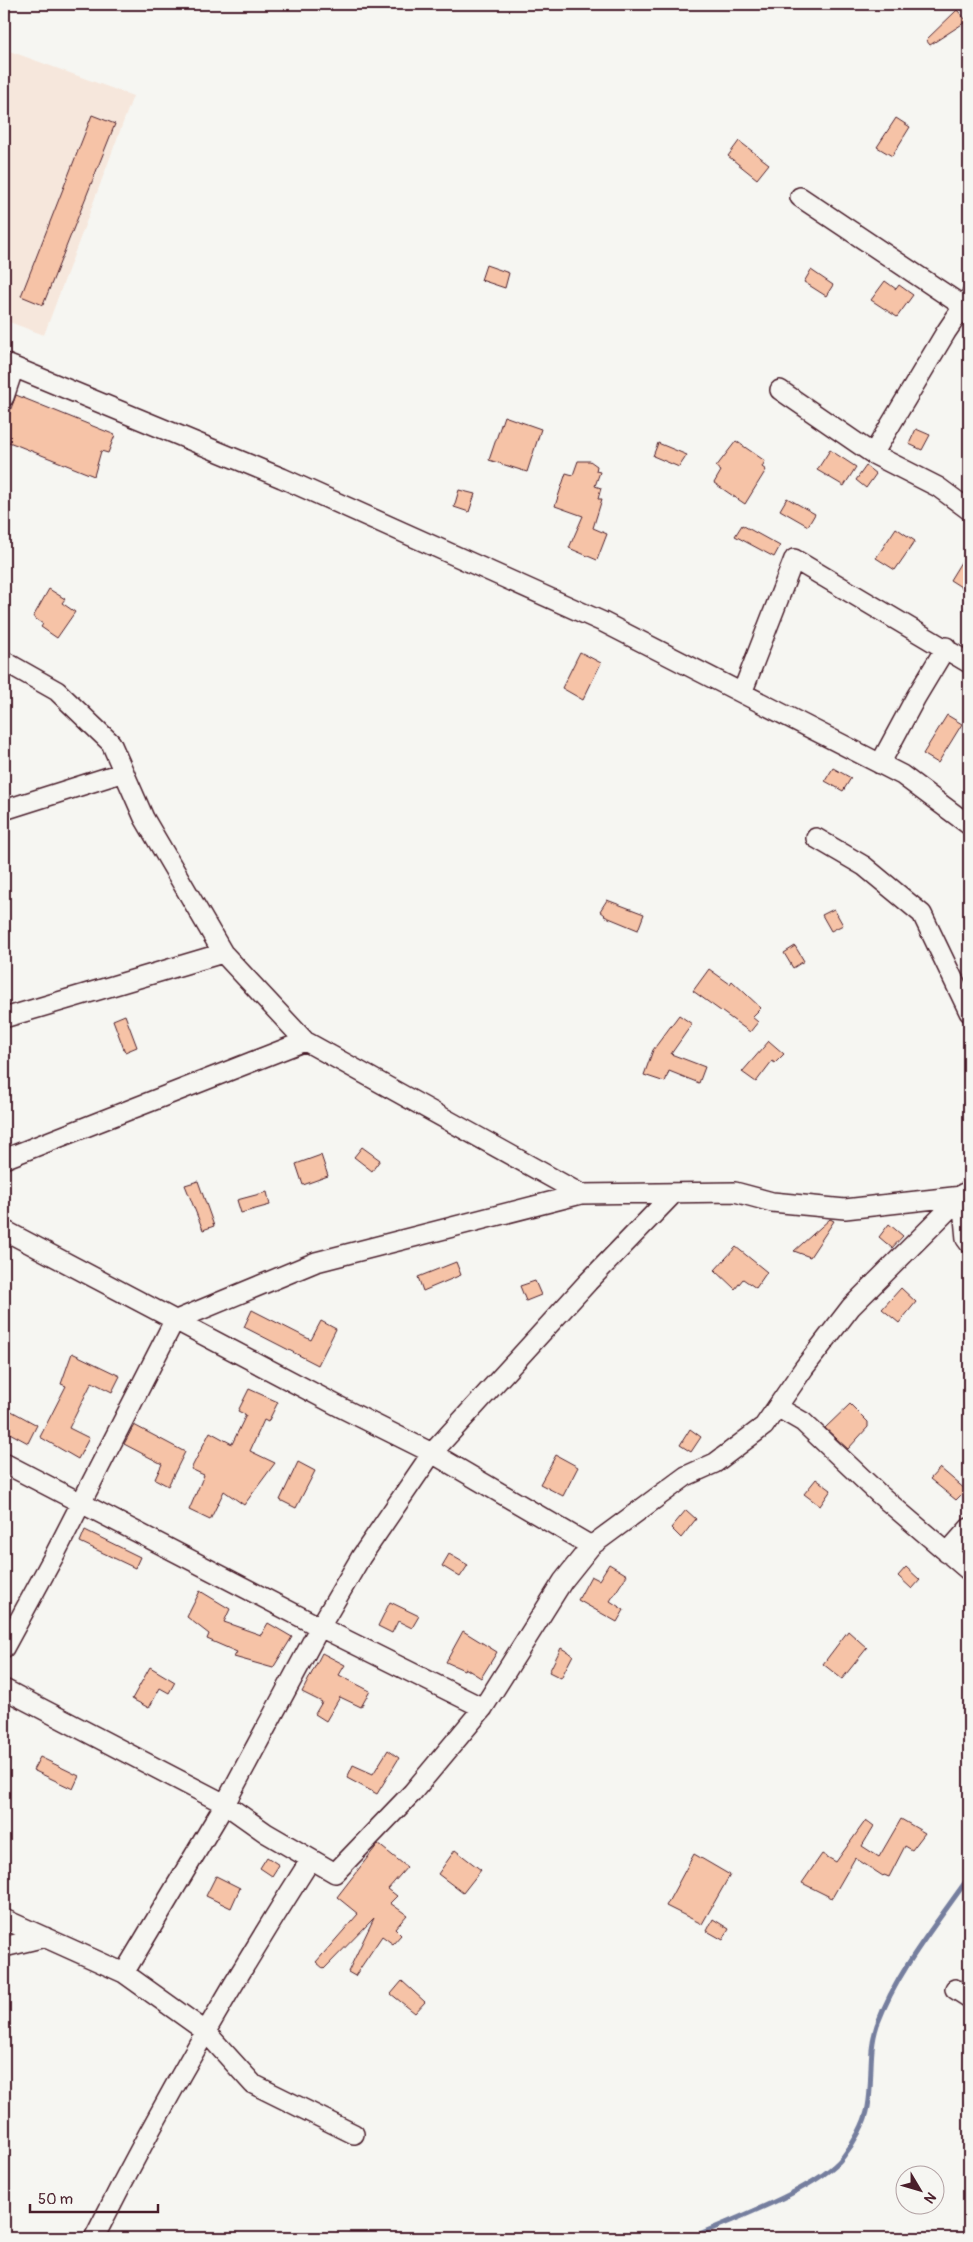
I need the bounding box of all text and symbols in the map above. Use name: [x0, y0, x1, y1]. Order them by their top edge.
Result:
north arrow: [896, 2164, 946, 2214]
scale bar: [30, 2182, 158, 2214]
text: N: [920, 2189, 939, 2207]
text: 50 m: [38, 2190, 73, 2209]

